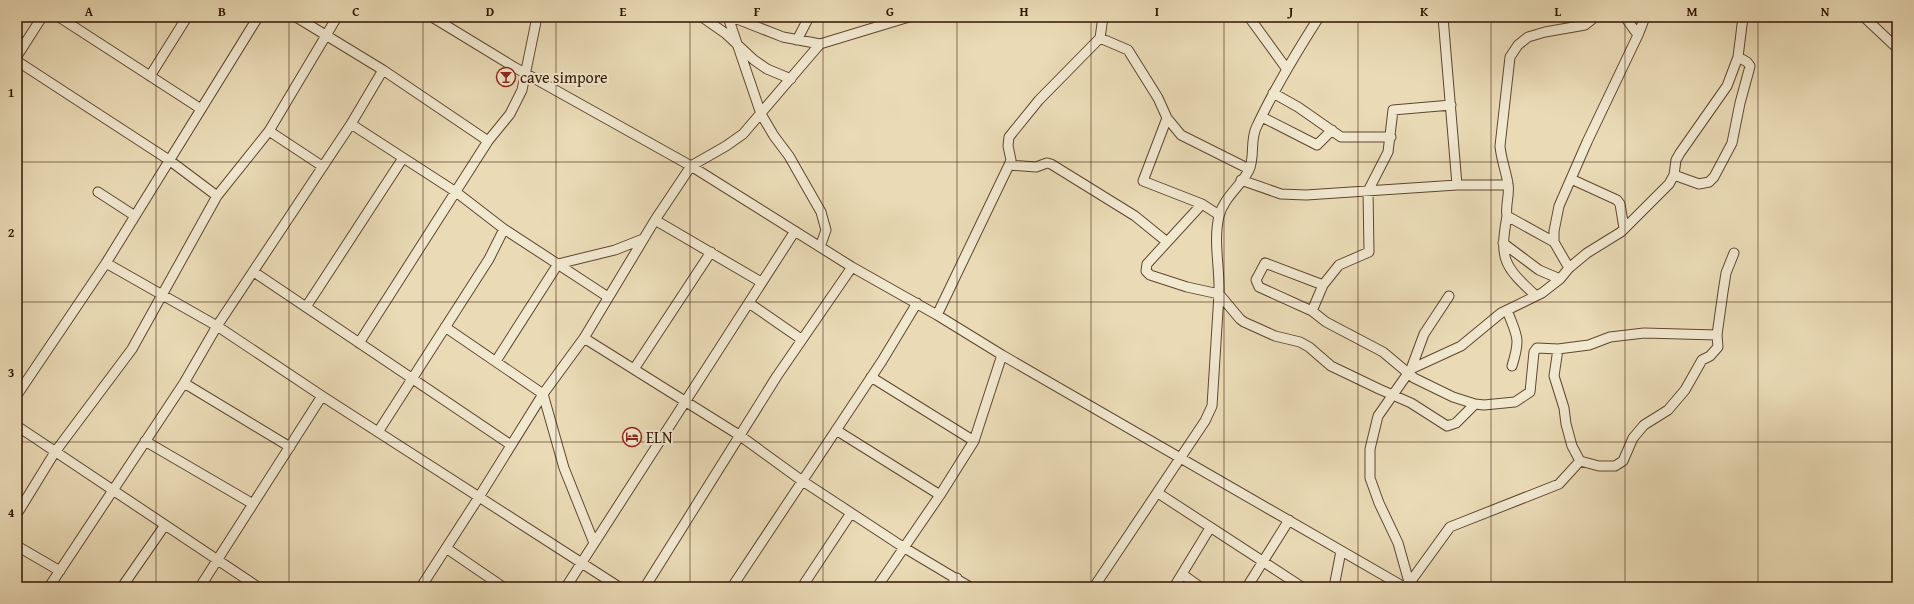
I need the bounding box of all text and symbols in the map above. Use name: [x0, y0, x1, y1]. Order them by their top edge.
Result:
text: A: [85, 2, 94, 21]
text: B: [218, 2, 226, 21]
text: C: [352, 2, 360, 21]
text: D: [486, 2, 494, 21]
text: E: [620, 2, 627, 21]
text: F: [754, 2, 761, 21]
text: G: [886, 2, 894, 21]
text: H: [1019, 2, 1029, 21]
text: I: [1155, 2, 1159, 21]
text: J: [1287, 2, 1294, 21]
text: K: [1420, 2, 1429, 21]
text: L: [1555, 2, 1562, 21]
text: M: [1686, 2, 1698, 21]
text: N: [1821, 2, 1830, 21]
place label: cave simpore: [520, 65, 608, 89]
bar icon: cave simpore: [495, 66, 517, 88]
text: 1: [8, 83, 14, 102]
text: 2: [8, 223, 15, 242]
text: 3: [8, 363, 14, 382]
place label: ELN: [646, 425, 673, 449]
hotel icon: ELN: [621, 426, 643, 448]
text: 4: [8, 503, 15, 522]

